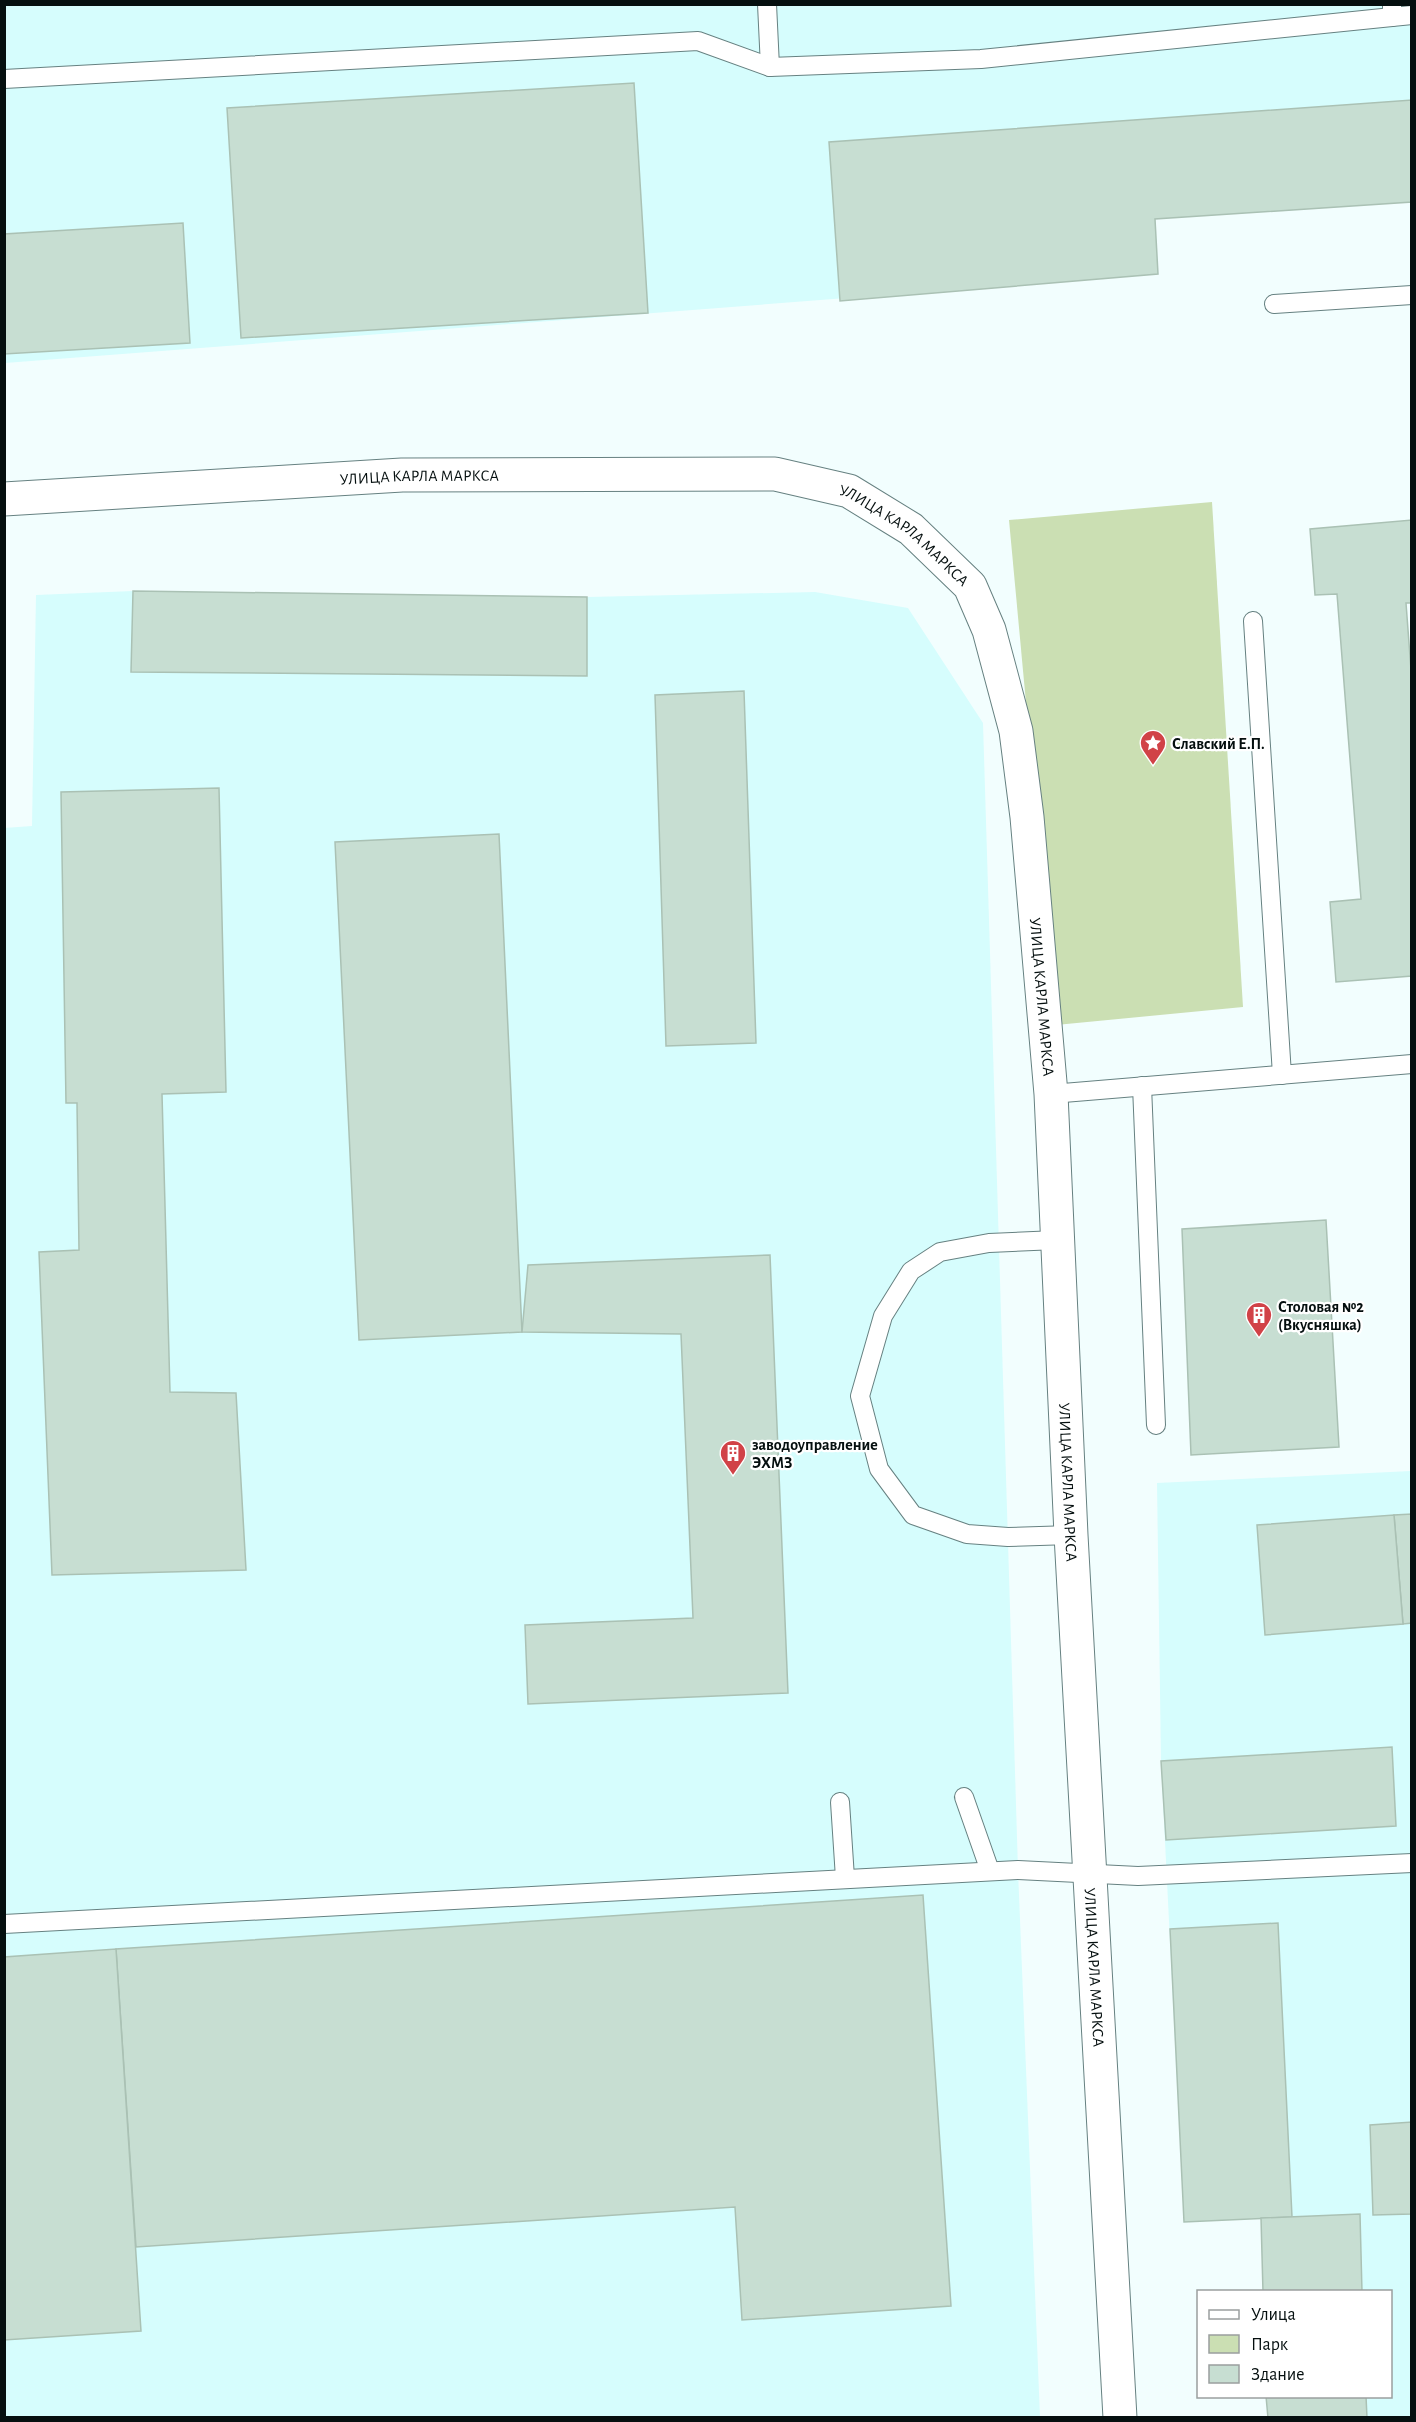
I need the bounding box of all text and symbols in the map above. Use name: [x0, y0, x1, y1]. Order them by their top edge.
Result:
street label: УЛИЦА КАРЛА МАРКСА: [339, 468, 500, 488]
street label: УЛИЦА КАРЛА МАРКСА: [838, 482, 972, 590]
place icon: Славский Е.П.: [1138, 728, 1168, 766]
place label: Славский Е.П.: [1172, 736, 1265, 752]
street label: УЛИЦА КАРЛА МАРКСА: [1027, 917, 1056, 1077]
place label: Столовая №2 (Вкусняшка): [1278, 1299, 1364, 1334]
building icon: Столовая №2 (Вкусняшка): [1244, 1300, 1274, 1338]
street label: УЛИЦА КАРЛА МАРКСА: [1056, 1402, 1079, 1563]
place label: заводоуправление ЭХМЗ: [752, 1437, 878, 1471]
building icon: заводоуправление ЭХМЗ: [718, 1438, 748, 1476]
street label: УЛИЦА КАРЛА МАРКСА: [1082, 1887, 1106, 2048]
legend: [1197, 2290, 1392, 2398]
text: Улица: [1251, 2306, 1296, 2324]
text: Парк: [1251, 2336, 1289, 2354]
text: Здание: [1251, 2366, 1305, 2384]

